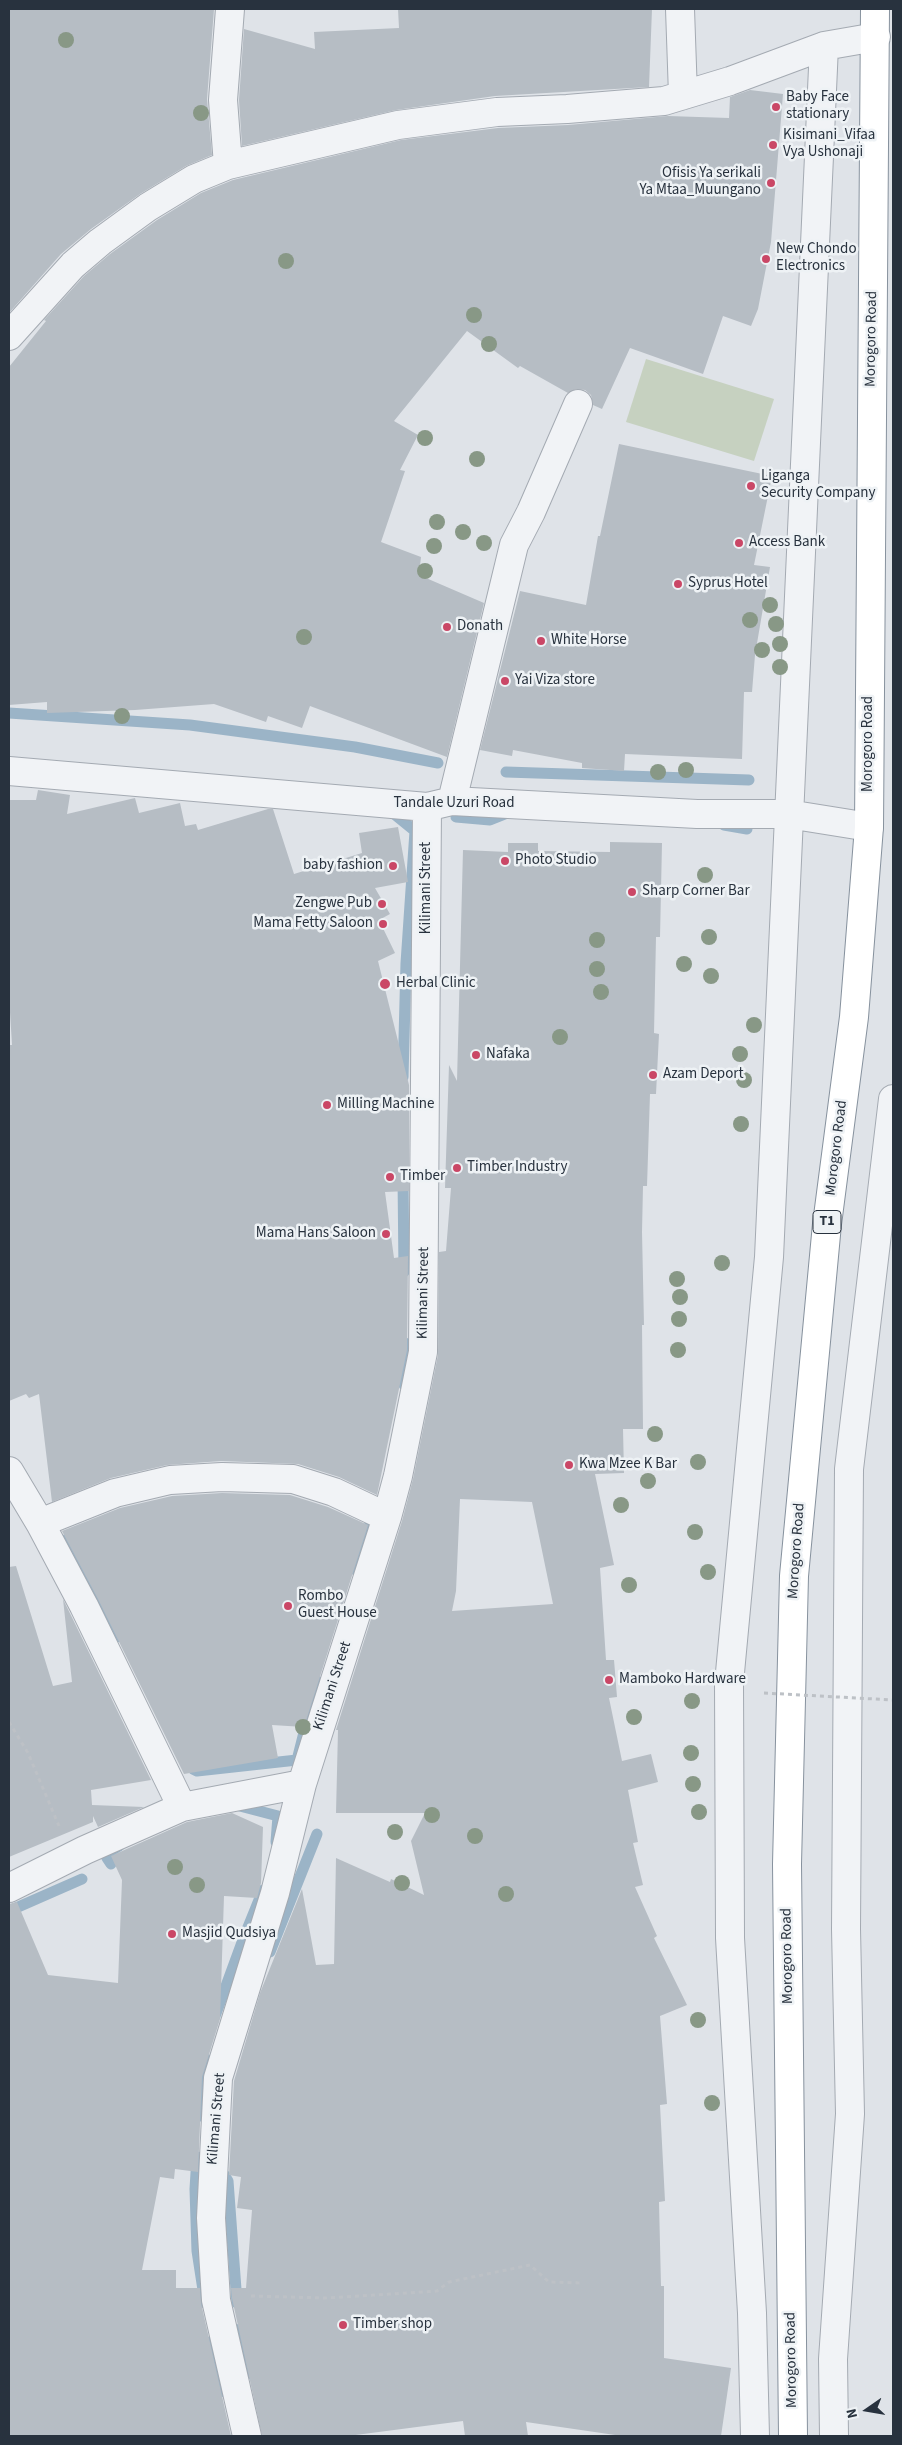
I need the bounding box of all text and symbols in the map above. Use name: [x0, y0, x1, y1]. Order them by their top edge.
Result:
place label: Baby Face stationary: [786, 89, 849, 124]
marker: Baby Face stationary: [770, 101, 782, 113]
place label: Kisimani_Vifaa Vya Ushonaji: [783, 127, 875, 162]
marker: Kisimani_Vifaa Vya Ushonaji: [767, 139, 779, 151]
place label: Ofisis Ya serikali Ya Mtaa_Muungano: [639, 165, 761, 200]
marker: Ofisis Ya serikali Ya Mtaa_Muungano: [765, 177, 777, 189]
place label: New Chondo Electronics: [776, 241, 857, 276]
marker: New Chondo Electronics: [760, 253, 772, 265]
street label: Morogoro Road: [862, 291, 882, 387]
place label: Liganga Security Company: [761, 468, 875, 503]
marker: Liganga Security Company: [745, 480, 757, 492]
place label: Access Bank: [749, 534, 825, 552]
marker: Access Bank: [733, 537, 745, 549]
place label: Syprus Hotel: [688, 575, 768, 593]
marker: Syprus Hotel: [672, 578, 684, 590]
place label: Donath: [457, 618, 503, 636]
marker: Donath: [441, 621, 453, 633]
place label: White Horse: [551, 632, 627, 650]
marker: White Horse: [535, 635, 547, 647]
place label: Yai Viza store: [515, 672, 595, 690]
marker: Yai Viza store: [499, 675, 511, 687]
street label: Morogoro Road: [860, 696, 878, 792]
street label: Tandale Uzuri Road: [393, 795, 515, 813]
street label: Kilimani Street: [418, 842, 436, 934]
place label: Photo Studio: [515, 852, 597, 870]
marker: Photo Studio: [499, 855, 511, 867]
place label: baby fashion: [303, 857, 383, 875]
marker: baby fashion: [387, 860, 399, 872]
place label: Sharp Corner Bar: [642, 883, 750, 901]
marker: Sharp Corner Bar: [626, 886, 638, 898]
place label: Zengwe Pub: [295, 895, 372, 913]
marker: Zengwe Pub: [376, 898, 388, 910]
place label: Mama Fetty Saloon: [253, 915, 373, 933]
marker: Mama Fetty Saloon: [377, 918, 389, 930]
place label: Herbal Clinic: [396, 975, 476, 993]
marker: Herbal Clinic: [378, 977, 392, 991]
place label: Nafaka: [486, 1046, 530, 1064]
marker: Nafaka: [470, 1049, 482, 1061]
place label: Azam Deport: [663, 1066, 744, 1084]
marker: Azam Deport: [647, 1069, 659, 1081]
place label: Milling Machine: [337, 1096, 434, 1114]
marker: Milling Machine: [321, 1099, 333, 1111]
street label: Morogoro Road: [822, 1099, 852, 1197]
place label: Timber Industry: [467, 1159, 567, 1177]
marker: Timber Industry: [451, 1162, 463, 1174]
place label: Timber: [400, 1168, 445, 1186]
marker: Timber: [384, 1171, 396, 1183]
road number: T1: [813, 1210, 841, 1234]
place label: Mama Hans Saloon: [256, 1225, 376, 1243]
marker: Mama Hans Saloon: [380, 1228, 392, 1240]
street label: Kilimani Street: [414, 1247, 434, 1339]
place label: Kwa Mzee K Bar: [579, 1456, 677, 1474]
marker: Kwa Mzee K Bar: [563, 1459, 575, 1471]
street label: Morogoro Road: [785, 1502, 809, 1600]
place label: Rombo Guest House: [298, 1588, 377, 1623]
marker: Rombo Guest House: [282, 1600, 294, 1612]
street label: Kilimani Street: [310, 1639, 356, 1733]
place label: Mamboko Hardware: [619, 1671, 746, 1689]
marker: Mamboko Hardware: [603, 1674, 615, 1686]
street label: Morogoro Road: [778, 1908, 798, 2004]
place label: Masjid Qudsiya: [182, 1925, 276, 1943]
marker: Masjid Qudsiya: [166, 1928, 178, 1940]
street label: Kilimani Street: [204, 2072, 230, 2166]
street label: Morogoro Road: [782, 2312, 802, 2408]
place label: Timber shop: [353, 2316, 432, 2334]
marker: Timber shop: [337, 2319, 349, 2331]
north arrow: [842, 2385, 892, 2435]
text: N: [842, 2407, 863, 2420]

